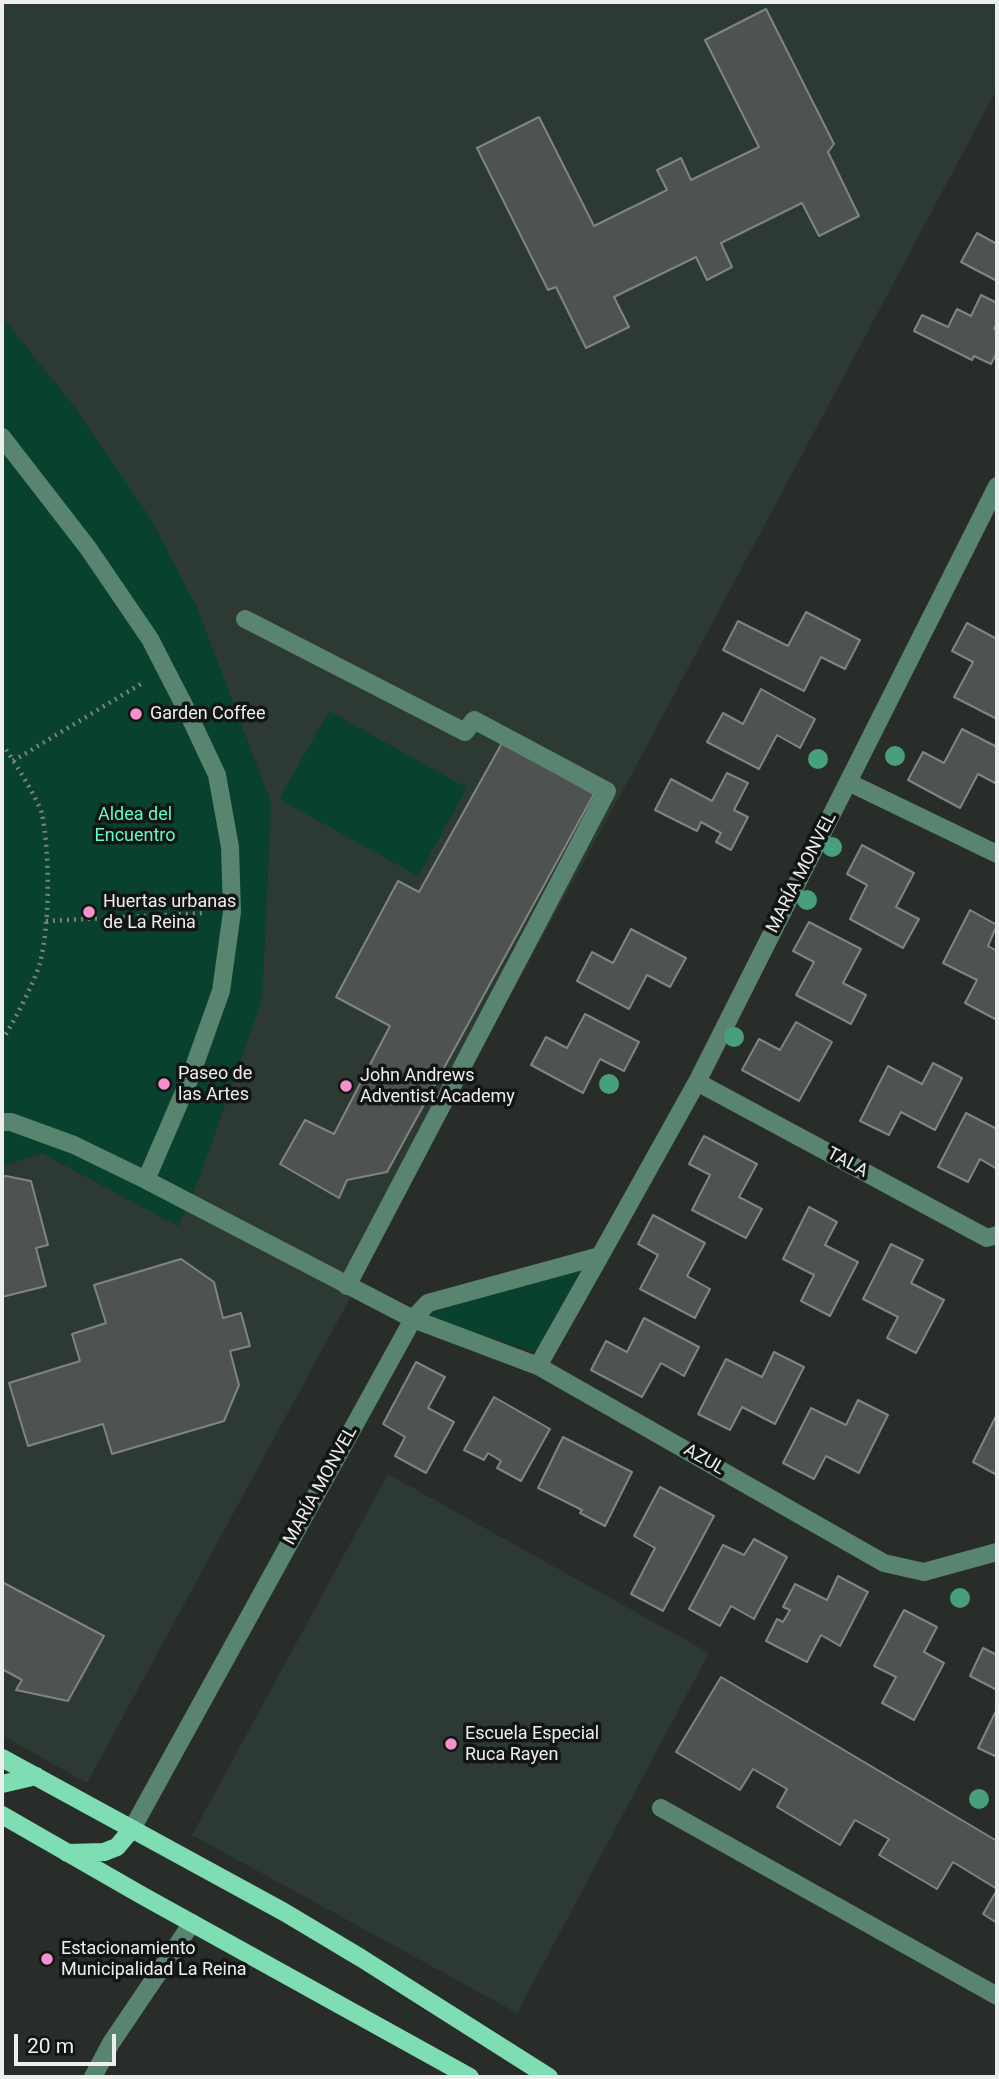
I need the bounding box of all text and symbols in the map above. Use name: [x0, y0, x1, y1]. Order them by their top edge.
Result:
place label: Garden Coffee: [150, 703, 265, 725]
marker: Garden Coffee: [128, 706, 144, 722]
park label: Aldea del Encuentro: [94, 804, 176, 846]
street label: MARÍA MONVEL: [762, 809, 842, 937]
place label: Huertas urbanas de La Reina: [103, 891, 236, 934]
marker: Huertas urbanas de La Reina: [81, 904, 97, 920]
place label: Paseo de las Artes: [178, 1063, 252, 1106]
place label: John Andrews Adventist Academy: [360, 1065, 515, 1108]
marker: Paseo de las Artes: [156, 1076, 172, 1092]
marker: John Andrews Adventist Academy: [338, 1078, 354, 1094]
street label: TALA: [823, 1143, 871, 1183]
street label: MARÍA MONVEL: [279, 1423, 363, 1549]
street label: AZUL: [680, 1440, 728, 1480]
place label: Escuela Especial Ruca Rayen: [465, 1723, 599, 1766]
marker: Escuela Especial Ruca Rayen: [443, 1736, 459, 1752]
place label: Estacionamiento Municipalidad La Reina: [61, 1938, 247, 1980]
marker: Estacionamiento Municipalidad La Reina: [39, 1951, 55, 1967]
scale bar: [18, 2020, 119, 2064]
text: 20 m: [27, 2034, 74, 2058]

